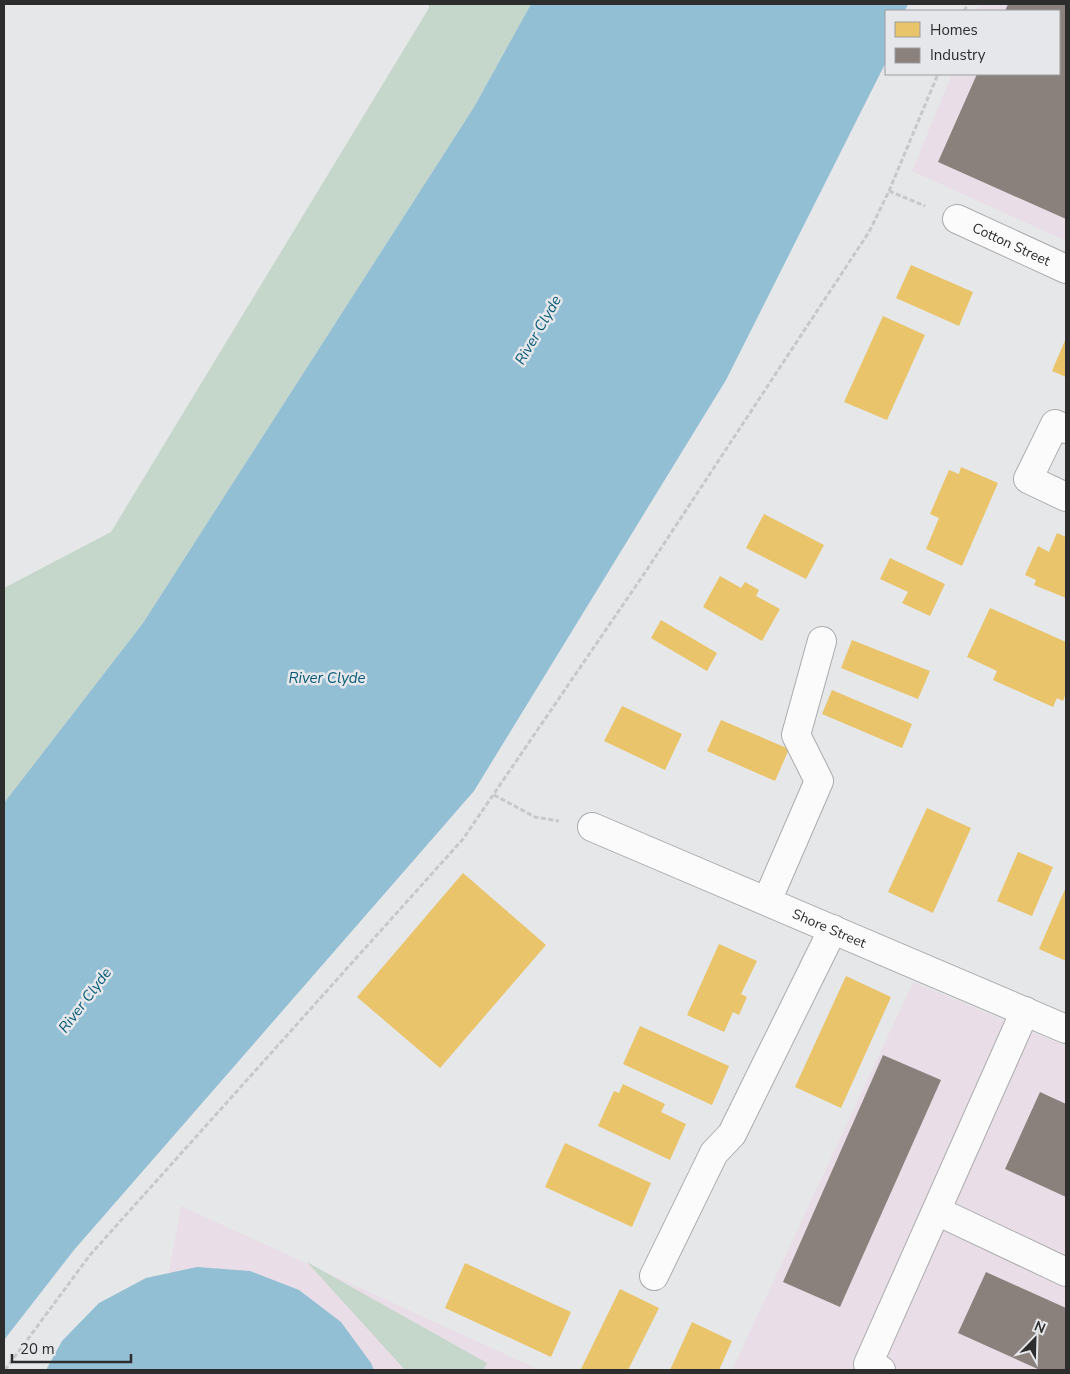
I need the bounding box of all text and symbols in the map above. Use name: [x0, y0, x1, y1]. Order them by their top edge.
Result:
legend: [885, 10, 1060, 75]
text: Homes: [930, 20, 978, 40]
text: Industry: [930, 45, 986, 65]
street label: Cotton Street: [969, 218, 1053, 271]
water label: River Clyde: [510, 292, 566, 368]
water label: River Clyde: [288, 668, 366, 688]
street label: Shore Street: [789, 904, 869, 953]
water label: River Clyde: [54, 963, 116, 1037]
north arrow: [1010, 1314, 1060, 1364]
text: N: [1031, 1317, 1048, 1338]
scale bar: [12, 1332, 131, 1364]
text: 20 m: [20, 1339, 55, 1359]

